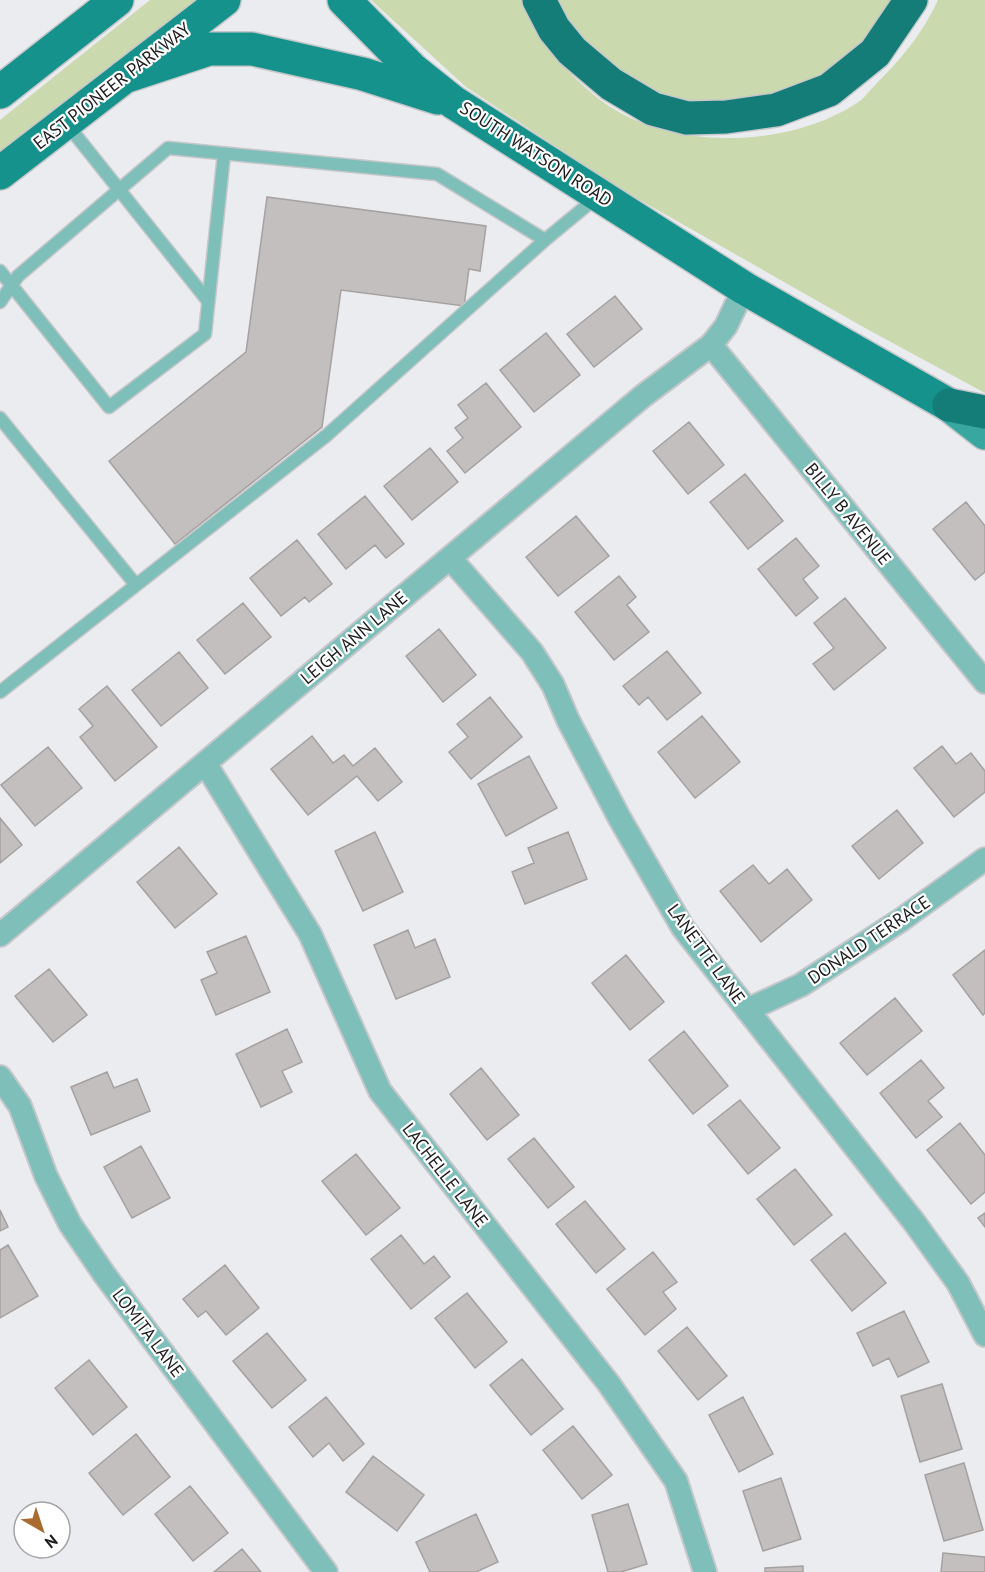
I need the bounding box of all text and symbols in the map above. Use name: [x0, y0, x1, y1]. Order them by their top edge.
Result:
street label: EAST PIONEER PARKWAY: [28, 17, 195, 154]
street label: SOUTH WATSON ROAD: [456, 96, 617, 211]
street label: BILLY B AVENUE: [800, 458, 897, 569]
street label: LEIGH ANN LANE: [295, 586, 412, 689]
street label: DONALD TERRACE: [803, 890, 934, 989]
street label: LANETTE LANE: [662, 899, 750, 1008]
street label: LACHELLE LANE: [397, 1118, 493, 1232]
street label: LOMITA LANE: [108, 1284, 189, 1382]
north arrow: [12, 1500, 72, 1560]
text: N: [41, 1531, 62, 1553]

